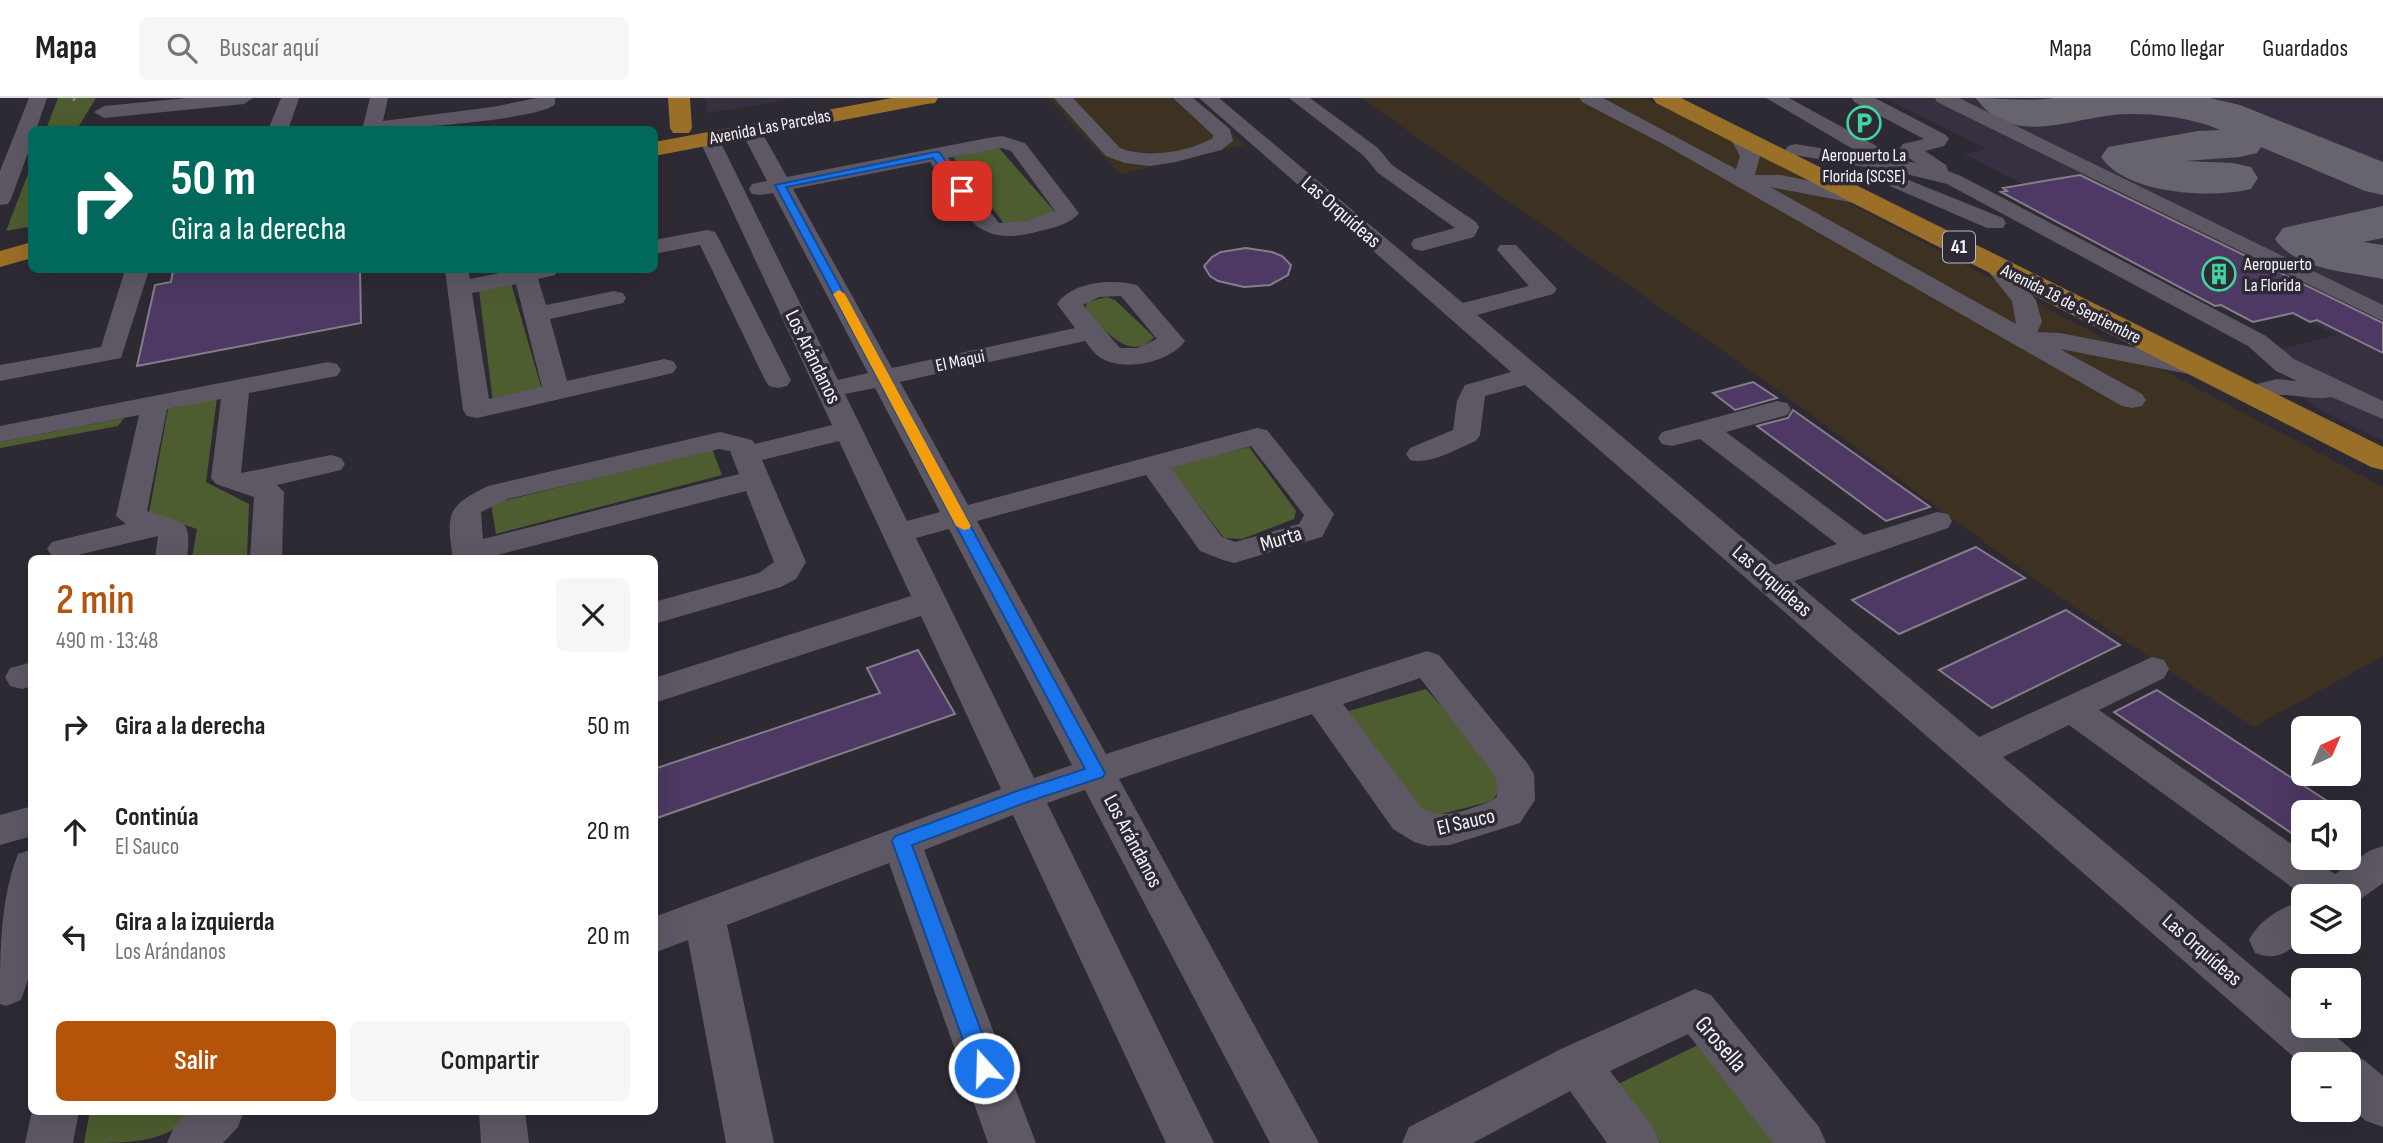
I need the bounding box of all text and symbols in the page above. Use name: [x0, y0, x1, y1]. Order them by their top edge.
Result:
search box: [139, 17, 629, 80]
text: Mapa: [35, 28, 97, 68]
icon: search: [163, 29, 201, 67]
text: Buscar aquí: [219, 33, 319, 64]
text: Mapa: [2049, 34, 2092, 63]
text: Cómo llegar: [2130, 34, 2224, 63]
text: Guardados: [2262, 34, 2348, 63]
parking icon: Aeropuerto La Florida (SCSE): [1845, 104, 1883, 142]
street label: Avenida Las Parcelas: [707, 105, 832, 149]
place label: Aeropuerto La Florida (SCSE): [1821, 145, 1906, 187]
text: 50 m: [171, 150, 256, 209]
icon: right: [56, 154, 147, 245]
pin: [932, 161, 992, 221]
street label: Las Orquídeas: [1296, 171, 1386, 253]
icon: arrive: [943, 172, 981, 210]
text: Gira a la derecha: [171, 210, 346, 249]
road number: 41: [1943, 232, 1975, 262]
place label: Aeropuerto La Florida: [2243, 254, 2312, 296]
building icon: Aeropuerto La Florida: [2200, 255, 2238, 293]
street label: Avenida 18 de Septiembre: [1997, 259, 2144, 348]
street label: Los Arándanos: [780, 306, 846, 408]
street label: El Maqui: [934, 346, 986, 376]
street label: Murta: [1257, 521, 1305, 557]
street label: Las Orquídeas: [1727, 540, 1817, 622]
text: 2 min: [56, 575, 135, 626]
button: close: [556, 578, 630, 652]
text: 490 m · 13:48: [56, 627, 158, 655]
icon: right: [56, 708, 94, 746]
text: Gira a la derecha: [115, 711, 265, 742]
text: 50 m: [587, 711, 630, 742]
north arrow: [2291, 716, 2361, 786]
map controls: [2291, 716, 2361, 1122]
street label: Los Arándanos: [1098, 790, 1168, 892]
button: sound: [2291, 800, 2361, 870]
text: Continúa: [115, 802, 199, 833]
street label: El Sauco: [1435, 803, 1497, 841]
icon: ahead: [56, 813, 94, 851]
text: 20 m: [587, 816, 630, 847]
text: El Sauco: [115, 833, 179, 861]
button: layers: [2291, 884, 2361, 954]
text: Gira a la izquierda: [115, 907, 275, 938]
street label: Las Orquídeas: [2157, 909, 2247, 991]
icon: left: [56, 918, 94, 956]
text: 20 m: [587, 921, 630, 952]
text: Los Arándanos: [115, 938, 226, 966]
button: +: [2291, 968, 2361, 1038]
street label: Grosella: [1689, 1010, 1753, 1078]
button: Salir: [56, 1021, 336, 1101]
button: Compartir: [350, 1021, 630, 1101]
position arrow: [947, 1031, 1021, 1105]
button: −: [2291, 1052, 2361, 1122]

